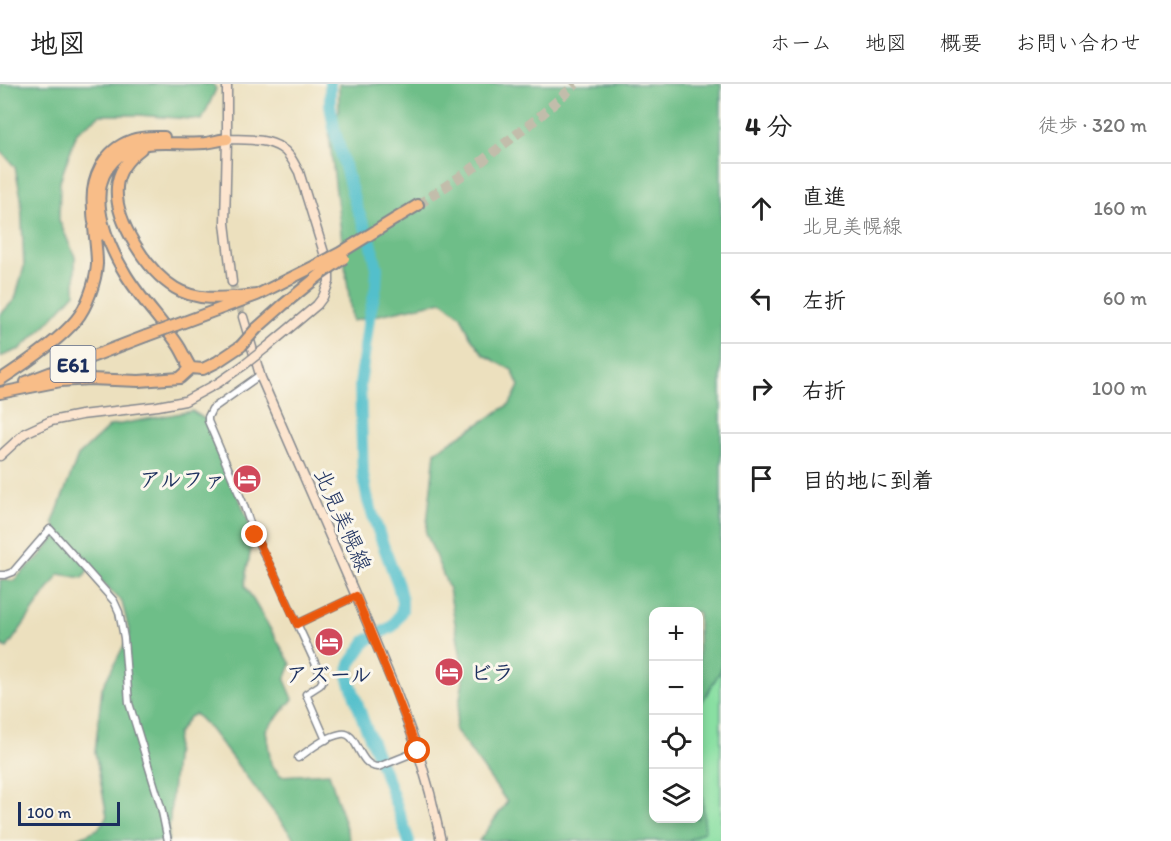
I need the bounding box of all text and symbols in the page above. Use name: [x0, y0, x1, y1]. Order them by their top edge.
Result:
text: 地図: [30, 26, 86, 60]
text: ホーム: [770, 30, 832, 55]
text: 地図: [865, 30, 907, 55]
text: 概要: [940, 30, 982, 55]
text: お問い合わせ: [1015, 30, 1141, 55]
text: 4 分: [745, 110, 792, 142]
text: 徒歩 · 320 m: [1038, 113, 1147, 137]
text: 直進: [802, 183, 846, 210]
icon: ahead: [745, 192, 778, 225]
text: 160 m: [1094, 196, 1147, 220]
text: 北見美幌線: [802, 214, 902, 238]
icon: left: [745, 282, 778, 315]
text: 60 m: [1103, 286, 1147, 310]
text: 左折: [802, 287, 846, 314]
road number: E61: [50, 346, 96, 382]
icon: right: [745, 372, 778, 405]
text: 100 m: [1092, 376, 1147, 400]
text: 右折: [802, 377, 846, 404]
icon: arrive: [745, 462, 778, 495]
hotel icon: アルファ: [231, 463, 263, 495]
street label: 北見美幌線: [308, 464, 378, 576]
place label: アルファ: [139, 466, 226, 493]
text: 目的地に到着: [802, 467, 934, 494]
route end: [241, 521, 267, 547]
map controls: [649, 607, 703, 823]
button: +: [649, 607, 703, 661]
hotel icon: アズール: [313, 626, 345, 658]
hotel icon: ビラ: [433, 656, 465, 688]
place label: ビラ: [470, 659, 514, 686]
place label: アズール: [286, 661, 372, 688]
button: −: [649, 661, 703, 715]
button: locate: [649, 715, 703, 769]
route start: [404, 737, 430, 763]
button: layers: [649, 769, 703, 823]
scale bar: [18, 799, 120, 826]
text: 100 m: [27, 803, 71, 822]

